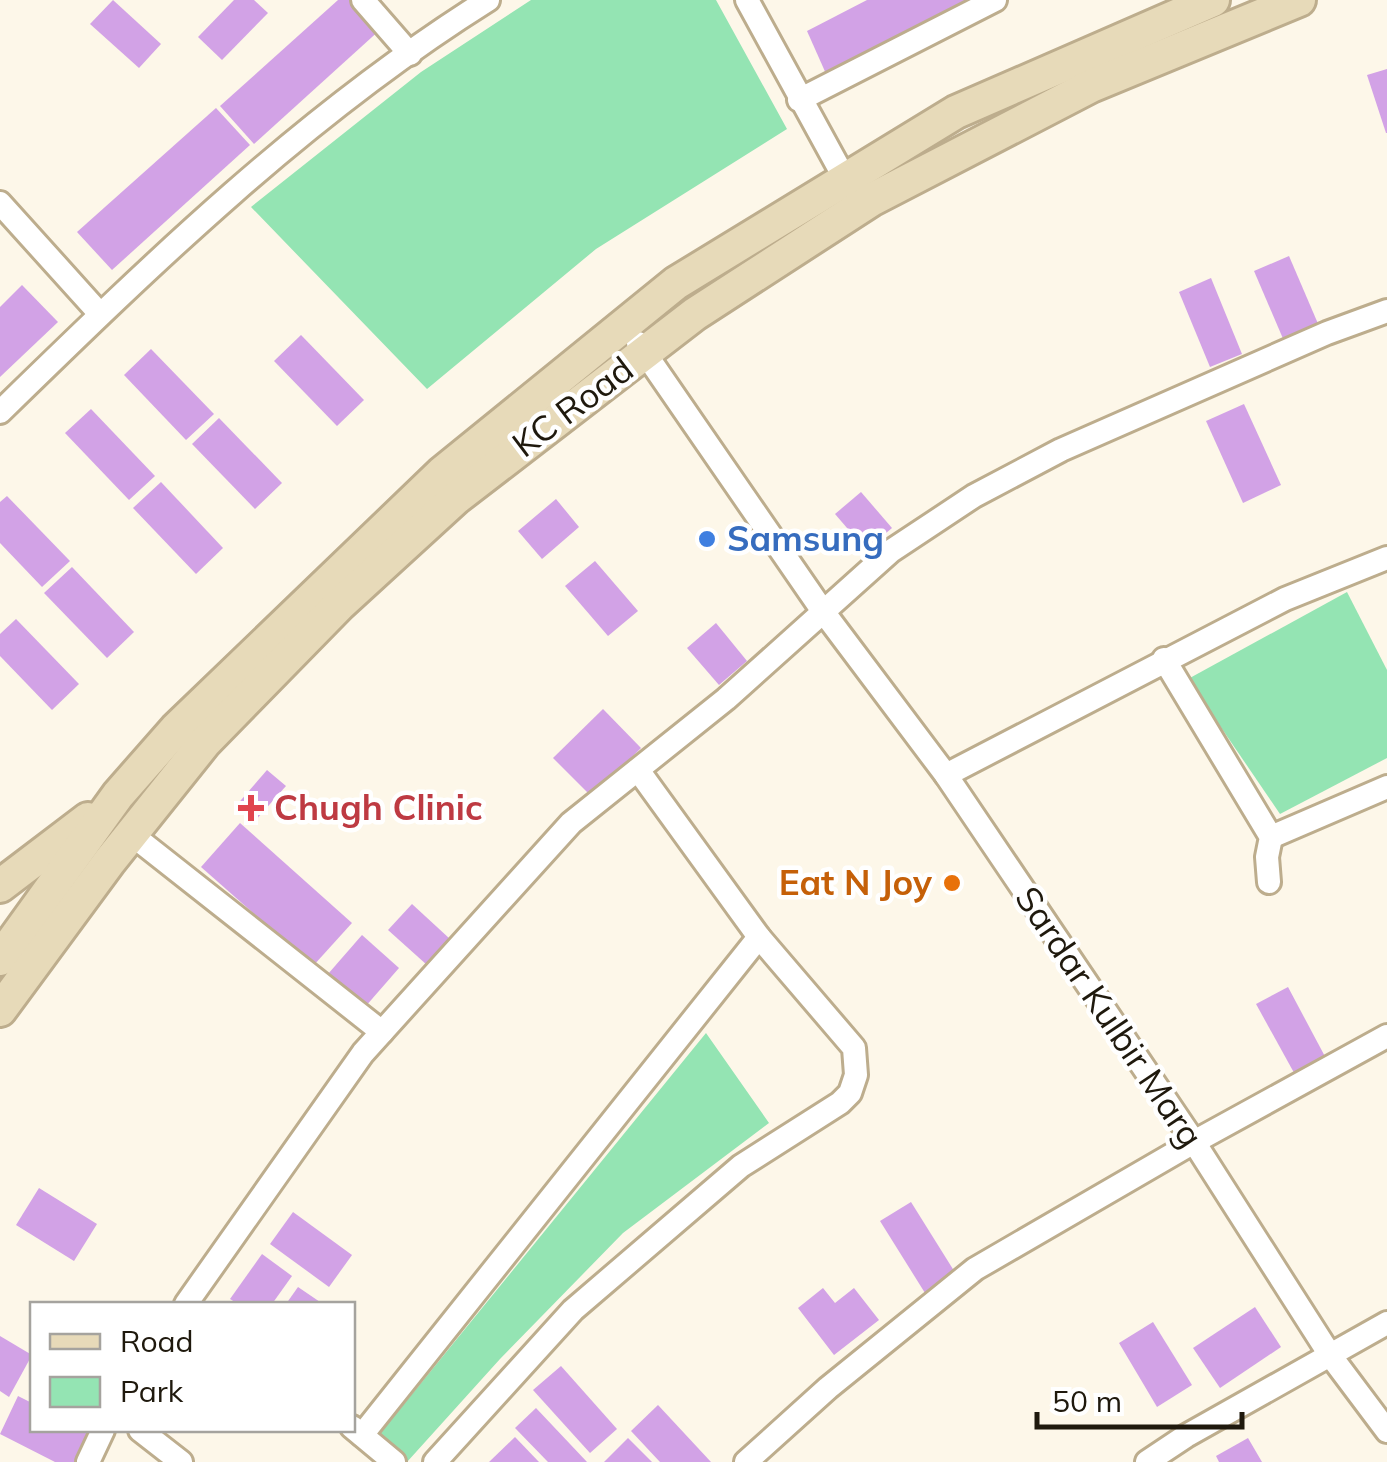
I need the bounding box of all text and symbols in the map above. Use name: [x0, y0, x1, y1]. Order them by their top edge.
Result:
street label: KC Road: [503, 346, 642, 466]
place label: Samsung: [727, 516, 884, 560]
marker: Samsung: [696, 528, 718, 550]
place label: Chugh Clinic: [274, 785, 483, 829]
marker: Chugh Clinic: [238, 795, 264, 821]
place label: Eat N Joy: [779, 860, 933, 904]
marker: Eat N Joy: [941, 872, 963, 894]
street label: Sardar Kulbir Marg: [1006, 878, 1213, 1155]
legend: [30, 1302, 355, 1432]
text: Road: [120, 1322, 194, 1360]
scale bar: [1037, 1367, 1242, 1429]
text: Park: [120, 1372, 184, 1410]
text: 50 m: [1052, 1382, 1122, 1420]

